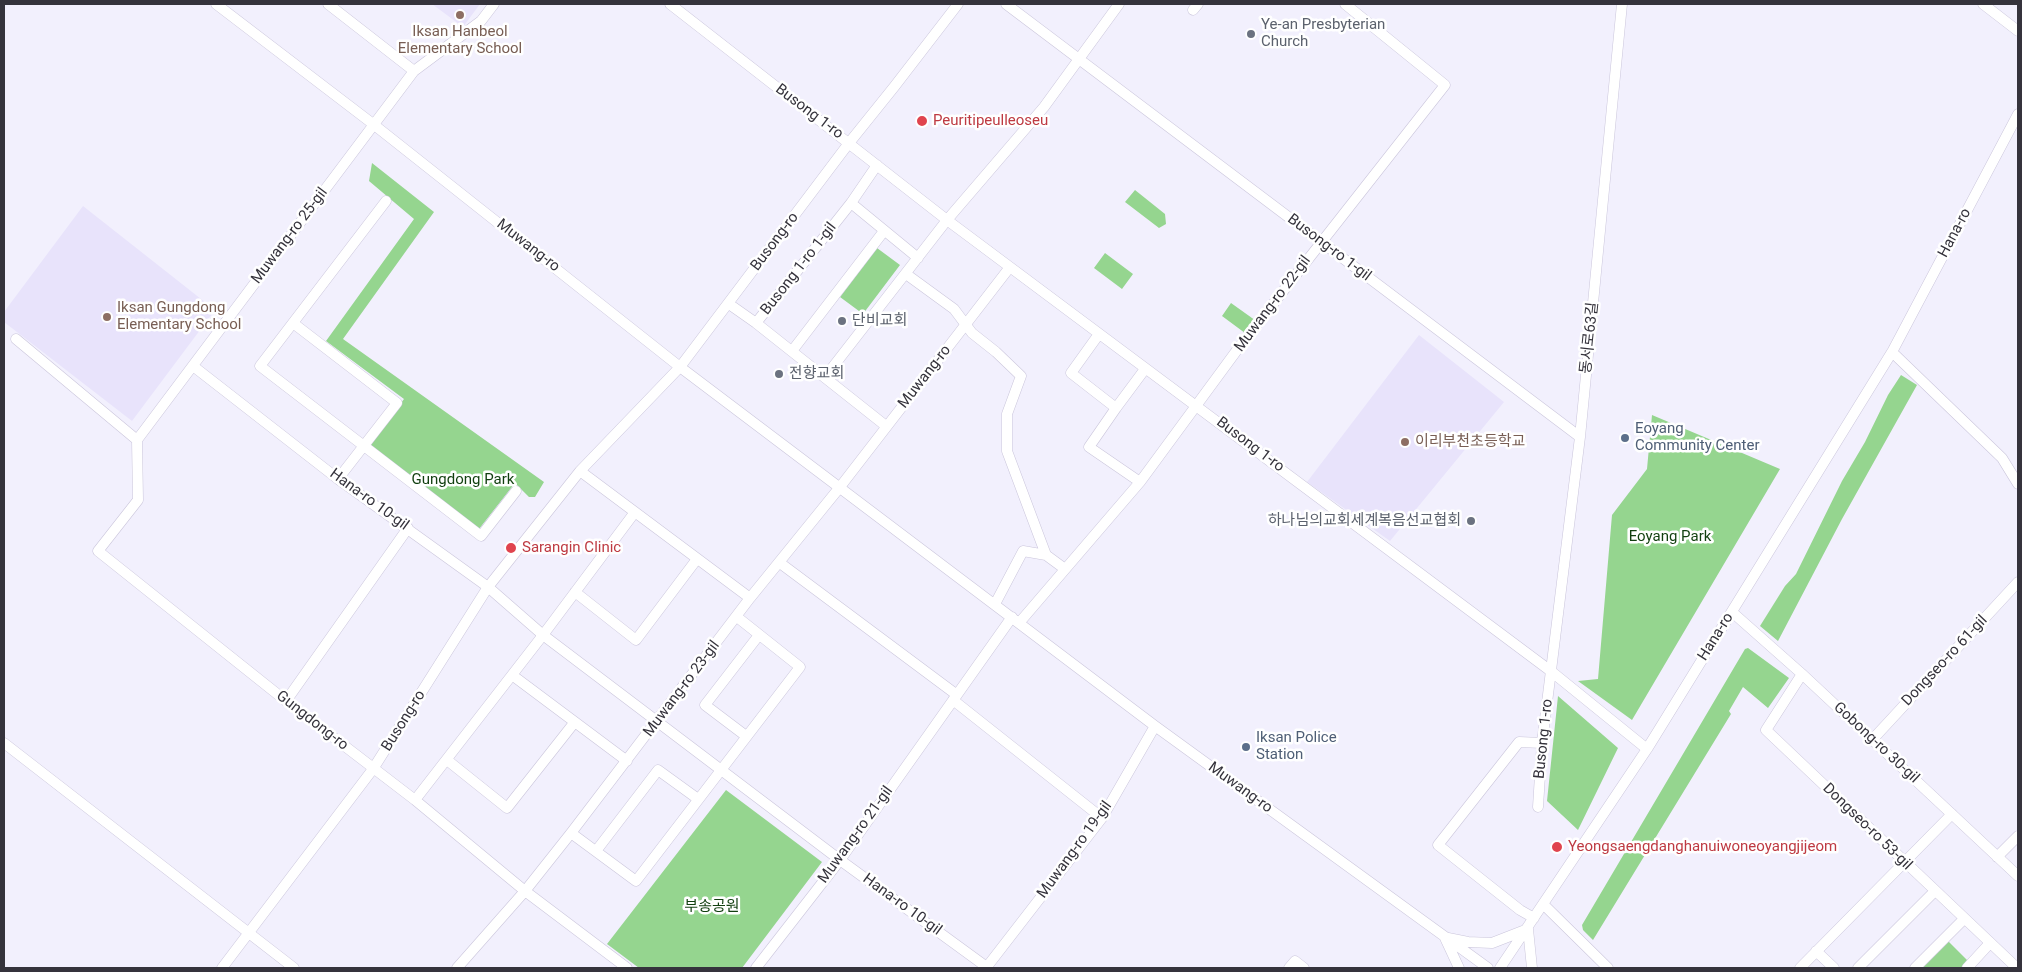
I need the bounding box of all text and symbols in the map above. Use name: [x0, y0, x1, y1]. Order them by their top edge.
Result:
marker: Iksan Hanbeol Elementary School: [454, 9, 466, 21]
place label: Ye-an Presbyterian Church: [1261, 16, 1385, 51]
place label: Iksan Hanbeol Elementary School: [398, 23, 522, 58]
marker: Ye-an Presbyterian Church: [1245, 28, 1257, 40]
street label: Busong 1-ro: [771, 81, 847, 143]
place label: Peuritipeulleoseu: [933, 112, 1048, 130]
marker: Peuritipeulleoseu: [915, 114, 929, 128]
street label: Muwang-ro 25-gil: [248, 184, 332, 288]
street label: Hana-ro: [1935, 205, 1975, 261]
street label: Busong-ro: [747, 209, 803, 275]
street label: Busong-ro 1-gil: [1284, 211, 1374, 285]
street label: Muwang-ro: [493, 216, 563, 276]
street label: Busong 1-ro 1-gil: [757, 219, 841, 319]
street label: Muwang-ro 22-gil: [1231, 252, 1315, 356]
place label: Iksan Gungdong Elementary School: [117, 299, 241, 334]
street label: 동서로63길: [1577, 301, 1603, 375]
marker: Iksan Gungdong Elementary School: [101, 311, 113, 323]
place label: 단비교회: [852, 312, 907, 330]
marker: 단비교회: [836, 315, 848, 327]
street label: Muwang-ro: [895, 342, 955, 412]
place label: 전향교회: [789, 365, 844, 383]
marker: 전향교회: [773, 368, 785, 380]
street label: Busong 1-ro: [1212, 414, 1288, 476]
place label: Eoyang Community Center: [1635, 420, 1759, 455]
marker: Eoyang Community Center: [1619, 432, 1631, 444]
place label: 이리부천초등학교: [1415, 433, 1525, 451]
marker: 이리부천초등학교: [1399, 436, 1411, 448]
street label: Hana-ro 10-gil: [326, 465, 412, 535]
park label: Gungdong Park: [412, 471, 514, 489]
place label: 하나님의교회세계복음선교협회: [1268, 512, 1461, 530]
marker: 하나님의교회세계복음선교협회: [1465, 515, 1477, 527]
park label: Eoyang Park: [1629, 528, 1711, 546]
place label: Sarangin Clinic: [522, 539, 621, 557]
marker: Sarangin Clinic: [504, 541, 518, 555]
street label: Hana-ro: [1694, 610, 1738, 664]
street label: Dongseo-ro 61-gil: [1898, 612, 1992, 710]
street label: Muwang-ro 23-gil: [640, 637, 724, 741]
street label: Gungdong-ro: [272, 687, 352, 755]
street label: Busong-ro: [378, 687, 430, 755]
street label: Busong 1-ro: [1531, 698, 1557, 780]
street label: Gobong-ro 30-gil: [1829, 699, 1923, 787]
place label: Iksan Police Station: [1256, 729, 1337, 764]
marker: Iksan Police Station: [1240, 741, 1252, 753]
street label: Muwang-ro: [1204, 759, 1276, 817]
street label: Dongseo-ro 53-gil: [1819, 780, 1915, 874]
street label: Muwang-ro 21-gil: [815, 783, 897, 887]
street label: Muwang-ro 19-gil: [1034, 798, 1116, 902]
place label: Yeongsaengdanghanuiwoneoyangjijeom: [1568, 838, 1837, 856]
marker: Yeongsaengdanghanuiwoneoyangjijeom: [1550, 840, 1564, 854]
street label: Hana-ro 10-gil: [859, 870, 945, 940]
park label: 부송공원: [684, 898, 740, 916]

